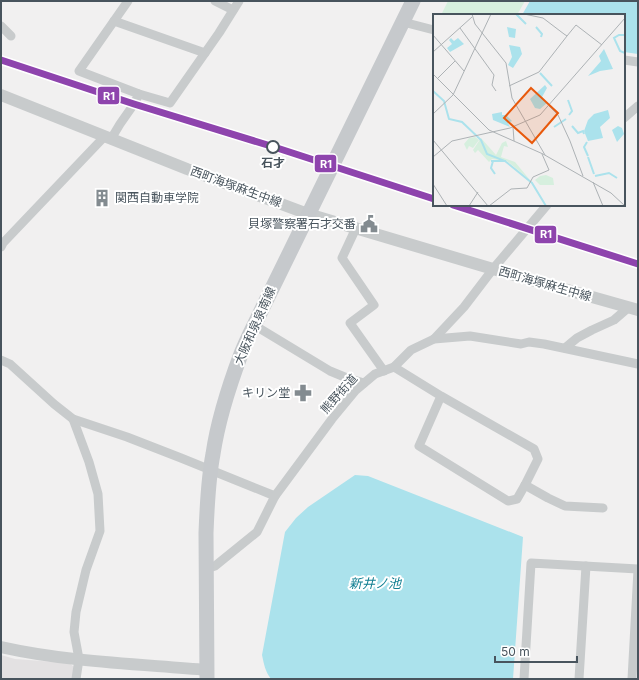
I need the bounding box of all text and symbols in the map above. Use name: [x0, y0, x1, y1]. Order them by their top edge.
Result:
inset map: [433, 14, 625, 206]
line badge: R1: [97, 86, 120, 105]
text: R1: [103, 89, 115, 103]
marker: 石才: [266, 140, 280, 154]
line badge: R1: [314, 154, 337, 173]
place label: 石才: [261, 155, 285, 170]
text: R1: [320, 157, 332, 171]
street label: 西町海塚麻生中線: [188, 163, 284, 210]
building icon: 関西自動車学院: [92, 188, 112, 208]
place label: 関西自動車学院: [115, 190, 199, 205]
public building icon: 貝塚警察署石才交番: [359, 214, 379, 234]
place label: 貝塚警察署石才交番: [248, 216, 356, 231]
line badge: R1: [534, 225, 557, 244]
text: R1: [540, 227, 552, 241]
street label: 西町海塚麻生中線: [497, 263, 593, 304]
street label: 大阪和泉泉南線: [231, 284, 278, 367]
street label: 熊野街道: [317, 371, 360, 417]
pharmacy icon: キリン堂: [293, 383, 313, 403]
place label: キリン堂: [242, 385, 290, 400]
water label: 新井ノ池: [349, 575, 403, 591]
scale bar: [495, 638, 577, 664]
text: 50 m: [501, 644, 530, 659]

